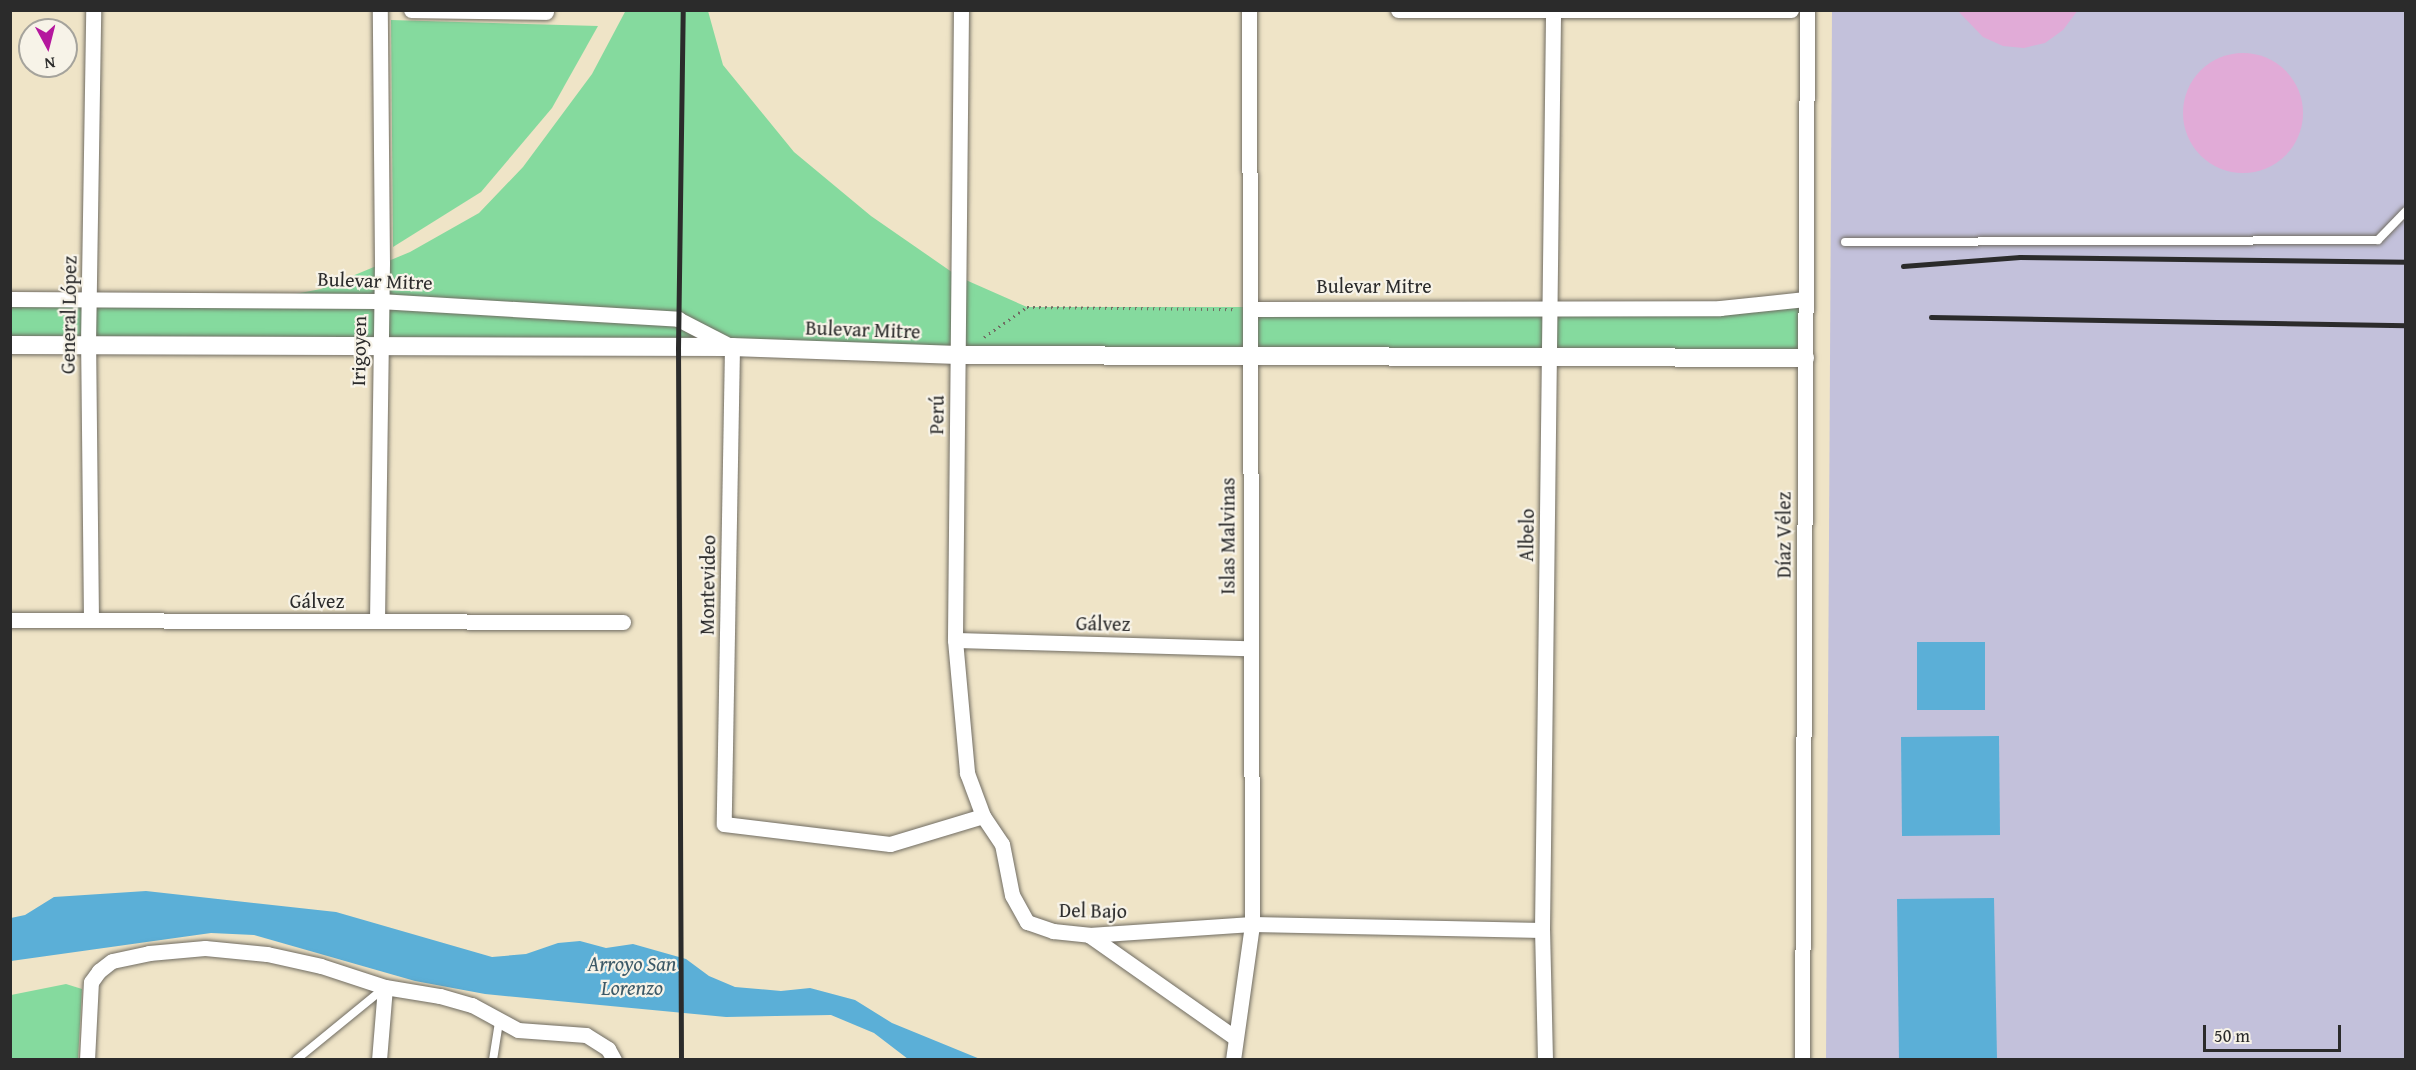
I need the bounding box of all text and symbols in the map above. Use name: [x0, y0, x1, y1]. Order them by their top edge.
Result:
north arrow: [18, 18, 78, 78]
text: N: [43, 51, 57, 76]
street label: General López: [55, 256, 81, 374]
street label: Bulevar Mitre: [317, 266, 433, 294]
street label: Bulevar Mitre: [1316, 273, 1432, 297]
street label: Bulevar Mitre: [805, 315, 921, 343]
street label: Irigoyen: [345, 316, 371, 386]
street label: Perú: [924, 395, 948, 435]
street label: Islas Malvinas: [1215, 477, 1239, 595]
street label: Díaz Vélez: [1771, 492, 1795, 578]
street label: Albelo: [1514, 508, 1538, 562]
street label: Montevideo: [694, 535, 720, 635]
street label: Gálvez: [290, 588, 344, 612]
street label: Gálvez: [1076, 611, 1130, 635]
street label: Del Bajo: [1059, 897, 1127, 923]
water label: Arroyo San Lorenzo: [588, 951, 676, 1001]
scale bar: [2206, 1013, 2344, 1051]
text: 50 m: [2214, 1022, 2250, 1049]

